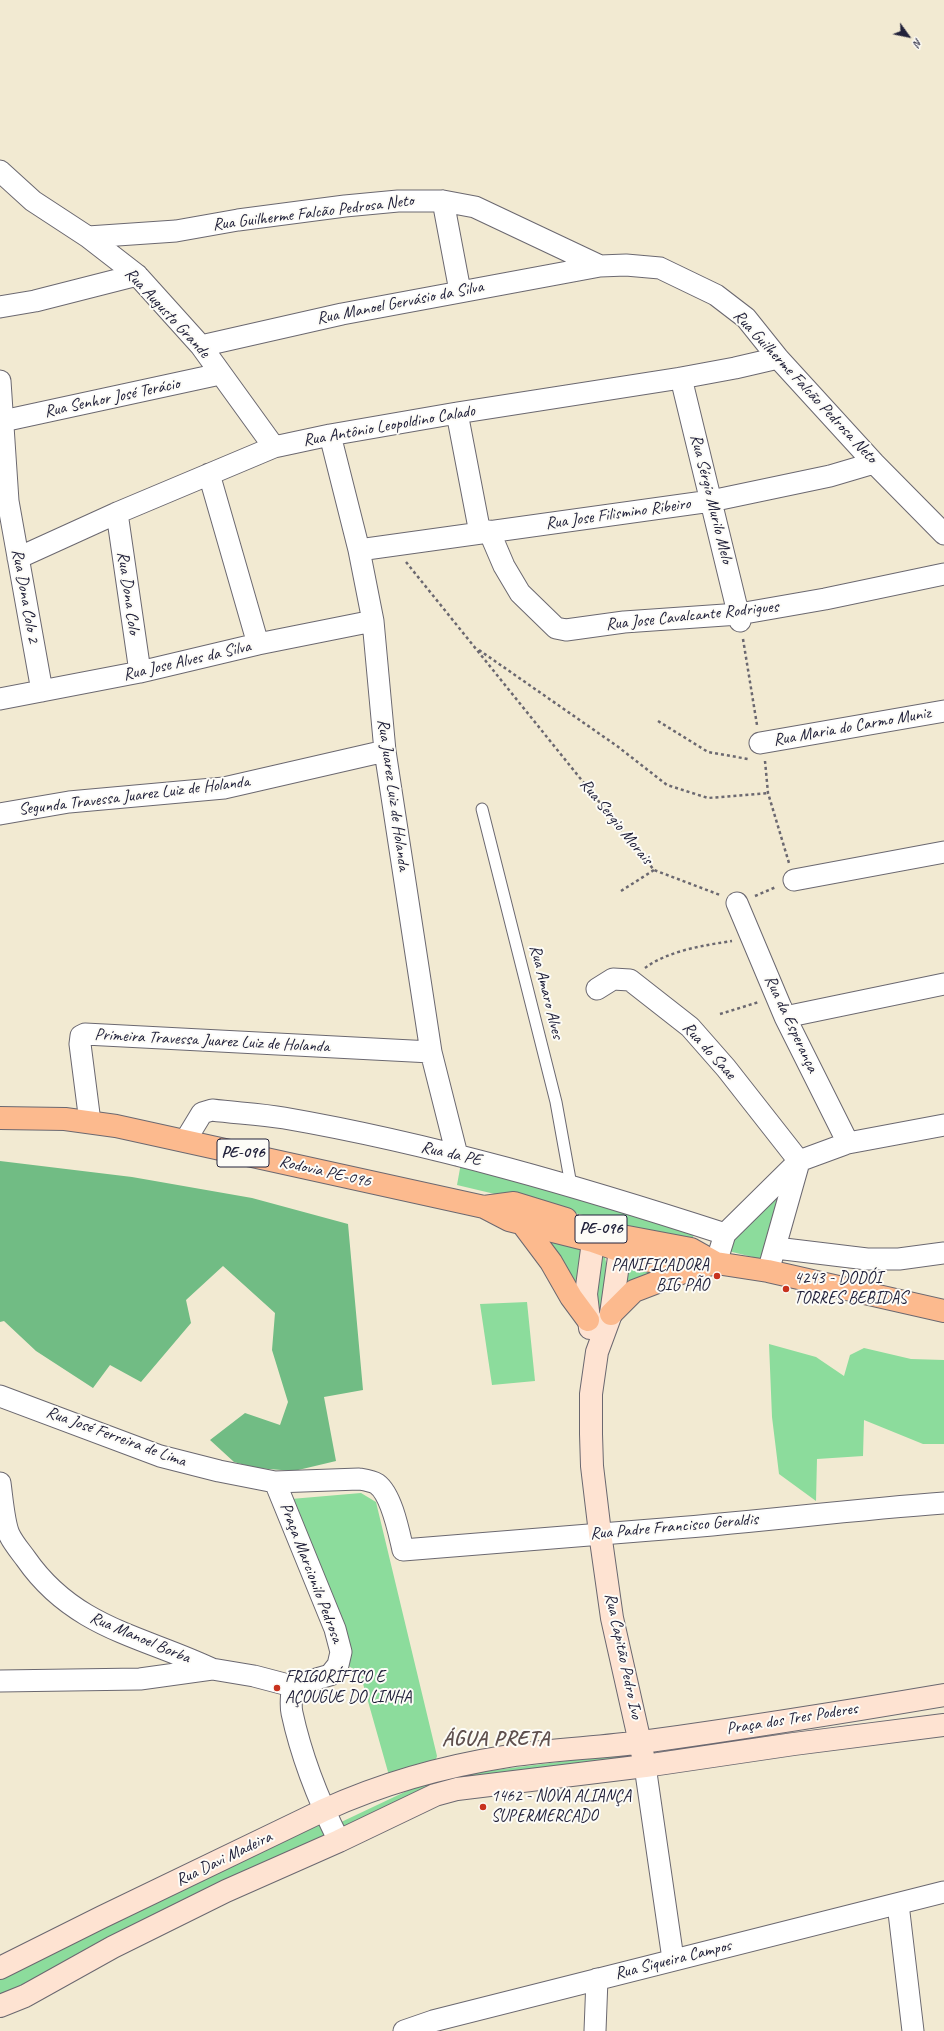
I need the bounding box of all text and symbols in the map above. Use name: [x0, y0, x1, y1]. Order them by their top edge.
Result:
north arrow: [888, 16, 928, 56]
text: N: [910, 36, 926, 49]
street label: Rua Guilherme Falcão Pedrosa Neto: [211, 191, 415, 235]
street label: Rua Augusto Grande: [120, 264, 214, 362]
street label: Rua Manoel Gervásio da Silva: [315, 277, 485, 329]
street label: Rua Guilherme Falcão Pedrosa Neto: [729, 306, 881, 468]
street label: Rua Senhor José Terácio: [42, 374, 182, 422]
street label: Rua Antônio Leopoldino Calado: [302, 401, 476, 451]
street label: Rua Sérgio Murilo Melo: [685, 432, 737, 566]
street label: Rua Jose Filismino Ribeiro: [544, 494, 692, 534]
street label: Rua Dona Colo 2: [7, 547, 43, 645]
street label: Rua Dona Colo: [112, 550, 144, 636]
street label: Rua Jose Cavalcante Rodrigues: [605, 597, 779, 635]
street label: Rua Jose Alves da Silva: [121, 636, 253, 686]
street label: Rua Maria do Carmo Muniz: [772, 703, 932, 751]
street label: Rua Juarez Luiz de Holanda: [372, 718, 414, 872]
street label: Segunda Travessa Juarez Luiz de Holanda: [17, 772, 251, 820]
street label: Rua Sergio Morais: [575, 775, 657, 869]
street label: Rua Amaro Alves: [525, 943, 567, 1041]
street label: Rua da Esperança: [760, 972, 822, 1076]
street label: Rua do Saae: [678, 1018, 740, 1084]
street label: Primeira Travessa Juarez Luiz de Holanda: [94, 1025, 330, 1057]
street label: Rua da PE: [419, 1137, 483, 1171]
road number: PE-096: [217, 1139, 269, 1167]
street label: Rodovia PE-096: [277, 1152, 373, 1192]
road number: PE-096: [575, 1215, 627, 1243]
place label: PANIFICADORA BIG PÃO: [611, 1256, 709, 1296]
place label: 4243 - DODÓI TORRES BEBIDAS: [794, 1269, 907, 1309]
marker: PANIFICADORA BIG PÃO: [712, 1271, 722, 1281]
marker: 4243 - DODÓI TORRES BEBIDAS: [781, 1284, 791, 1294]
street label: Rua José Ferreira de Lima: [43, 1402, 189, 1472]
street label: Praça Marcionilo Pedrosa: [275, 1500, 347, 1646]
street label: Rua Padre Francisco Geraldis: [589, 1510, 759, 1544]
street label: Rua Capitão Pedro Ivo: [600, 1591, 646, 1721]
street label: Rua Manoel Borba: [87, 1608, 193, 1668]
place label: FRIGORÍFICO E AÇOUGUE DO LINHA: [285, 1668, 411, 1708]
marker: FRIGORÍFICO E AÇOUGUE DO LINHA: [272, 1683, 282, 1693]
street label: Praça dos Tres Poderes: [725, 1699, 859, 1739]
district label: ÁGUA PRETA: [442, 1726, 550, 1752]
place label: 1462 - NOVA ALIANÇA SUPERMERCADO: [491, 1787, 631, 1827]
marker: 1462 - NOVA ALIANÇA SUPERMERCADO: [478, 1802, 488, 1812]
street label: Rua Davi Madeira: [173, 1827, 275, 1891]
street label: Rua Siqueira Campos: [613, 1936, 733, 1984]

